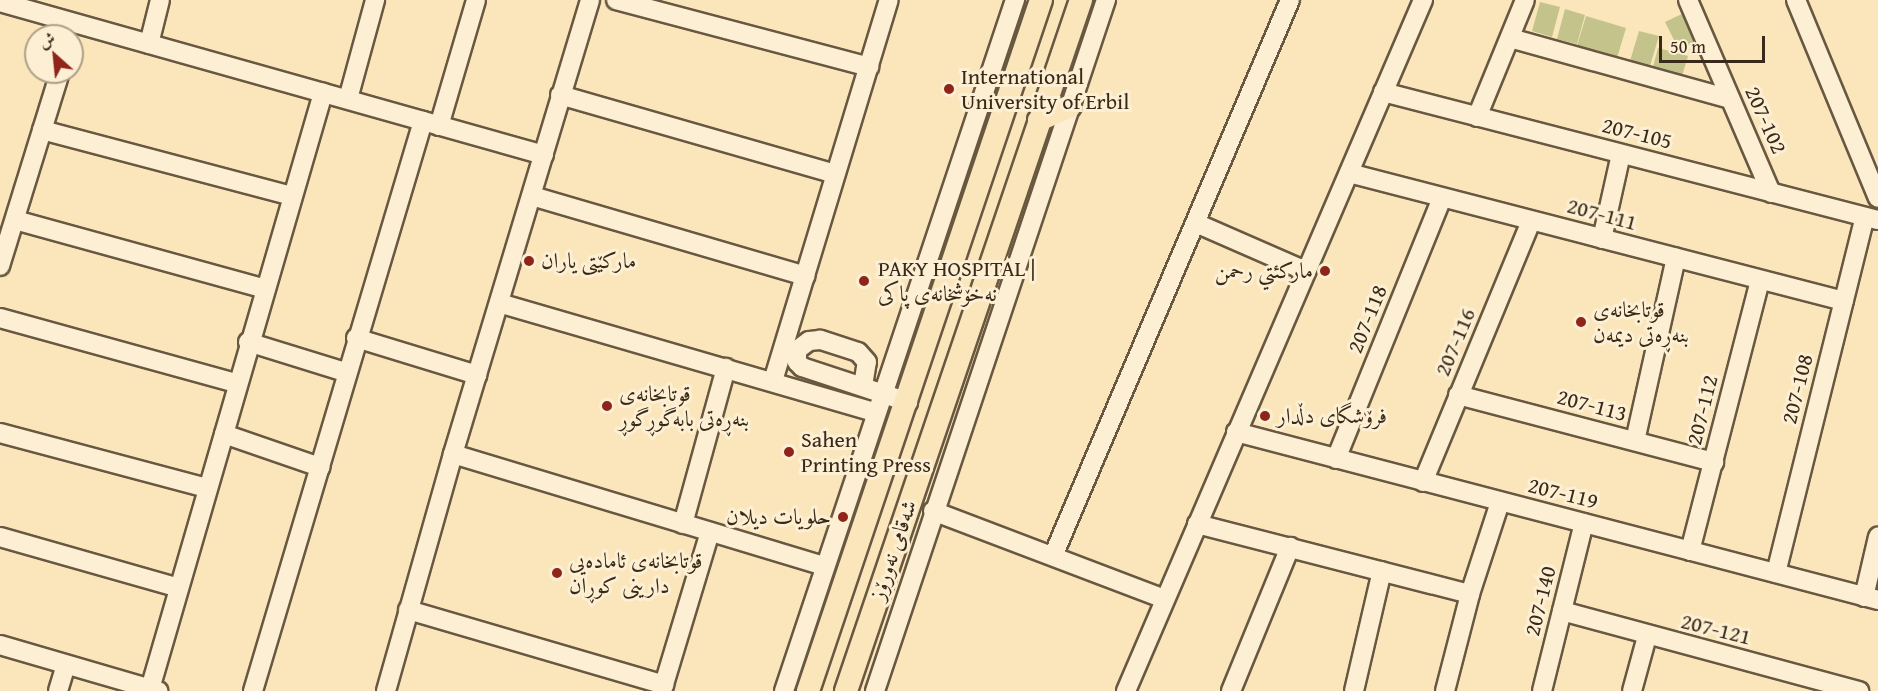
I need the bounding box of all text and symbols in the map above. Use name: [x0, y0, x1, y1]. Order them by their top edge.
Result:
north arrow: [24, 24, 84, 84]
scale bar: [1662, 24, 1768, 62]
text: ش: [34, 25, 59, 54]
text: 50 m: [1670, 33, 1706, 60]
place label: International University of Erbil: [961, 63, 1129, 114]
marker: International University of Erbil: [942, 82, 956, 96]
street label: 207-102: [1739, 82, 1793, 158]
street label: 207-105: [1599, 112, 1675, 154]
street label: 207-111: [1564, 192, 1640, 236]
place label: مارکێتی یاران: [541, 248, 636, 274]
marker: مارکێتی یاران: [522, 254, 536, 268]
place label: PAKY HOSPITAL | نەخۆشخانەی پاکی: [878, 255, 1036, 306]
place label: ماركئتي رحمن: [1215, 258, 1313, 284]
marker: ماركئتي رحمن: [1318, 264, 1332, 278]
marker: PAKY HOSPITAL | نەخۆشخانەی پاکی: [855, 272, 873, 290]
street label: 207-118: [1341, 281, 1393, 357]
place label: قوتابخانەی بنەڕەتی دیمەن: [1593, 296, 1689, 348]
street label: 207-116: [1429, 304, 1481, 380]
marker: قوتابخانەی بنەڕەتی دیمەن: [1574, 315, 1588, 329]
street label: 207-108: [1776, 351, 1818, 427]
street label: 207-112: [1681, 372, 1723, 448]
place label: قوتابخانەی بنەڕەتی بابەگوڕگوڕ: [619, 380, 749, 432]
street label: 207-113: [1554, 383, 1630, 427]
marker: قوتابخانەی بنەڕەتی بابەگوڕگوڕ: [600, 399, 614, 413]
place label: فرۆشگای دڵدار: [1277, 403, 1387, 429]
marker: فرۆشگای دڵدار: [1258, 409, 1272, 423]
place label: Sahen Printing Press: [801, 426, 931, 478]
marker: Sahen Printing Press: [782, 445, 796, 459]
street label: 207-119: [1525, 472, 1601, 514]
street label: شەقامی نەورۆز: [864, 497, 922, 603]
place label: حلويات ديلان: [726, 504, 831, 530]
marker: حلويات ديلان: [836, 510, 850, 524]
place label: قوتابخانەی ئامادەیی دارینی کوڕان: [569, 547, 703, 598]
street label: 207-140: [1519, 563, 1561, 639]
marker: قوتابخانەی ئامادەیی دارینی کوڕان: [550, 566, 564, 580]
street label: 207-121: [1678, 608, 1754, 650]

